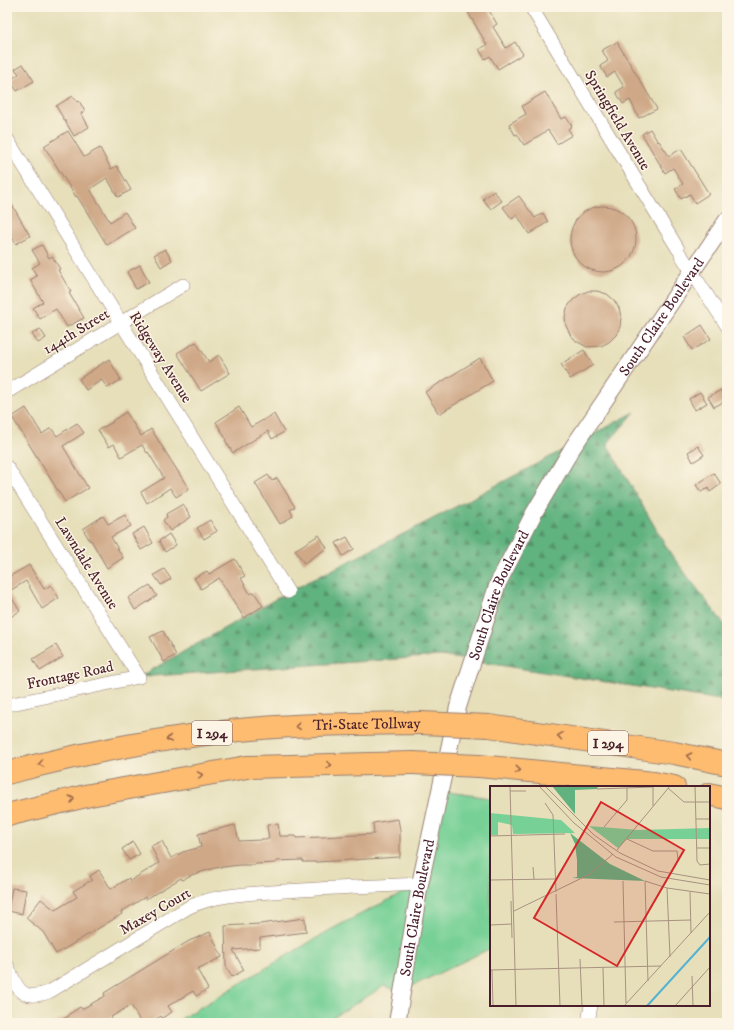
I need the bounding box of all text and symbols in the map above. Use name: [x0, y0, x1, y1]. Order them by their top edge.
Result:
street label: Springfield Avenue: [580, 67, 655, 174]
street label: South Claire Boulevard: [615, 254, 709, 380]
street label: 144th Street: [40, 304, 113, 359]
street label: Ridgeway Avenue: [125, 308, 196, 407]
street label: Lawndale Avenue: [51, 514, 123, 613]
street label: South Claire Boulevard: [465, 527, 534, 663]
street label: Frontage Road: [25, 657, 116, 694]
street label: Tri-State Tollway: [313, 714, 421, 735]
road number: I 294: [192, 721, 232, 745]
one-way arrow: [295, 722, 301, 731]
road number: I 294: [588, 731, 628, 755]
one-way arrow: [557, 732, 563, 741]
one-way arrow: [166, 735, 172, 743]
one-way arrow: [686, 753, 692, 761]
one-way arrow: [38, 760, 44, 768]
one-way arrow: [326, 761, 332, 769]
one-way arrow: [515, 765, 521, 774]
one-way arrow: [197, 771, 203, 780]
inset map: [490, 786, 710, 1006]
one-way arrow: [68, 795, 75, 804]
street label: South Claire Boulevard: [396, 837, 439, 978]
street label: Maxey Court: [116, 883, 194, 939]

